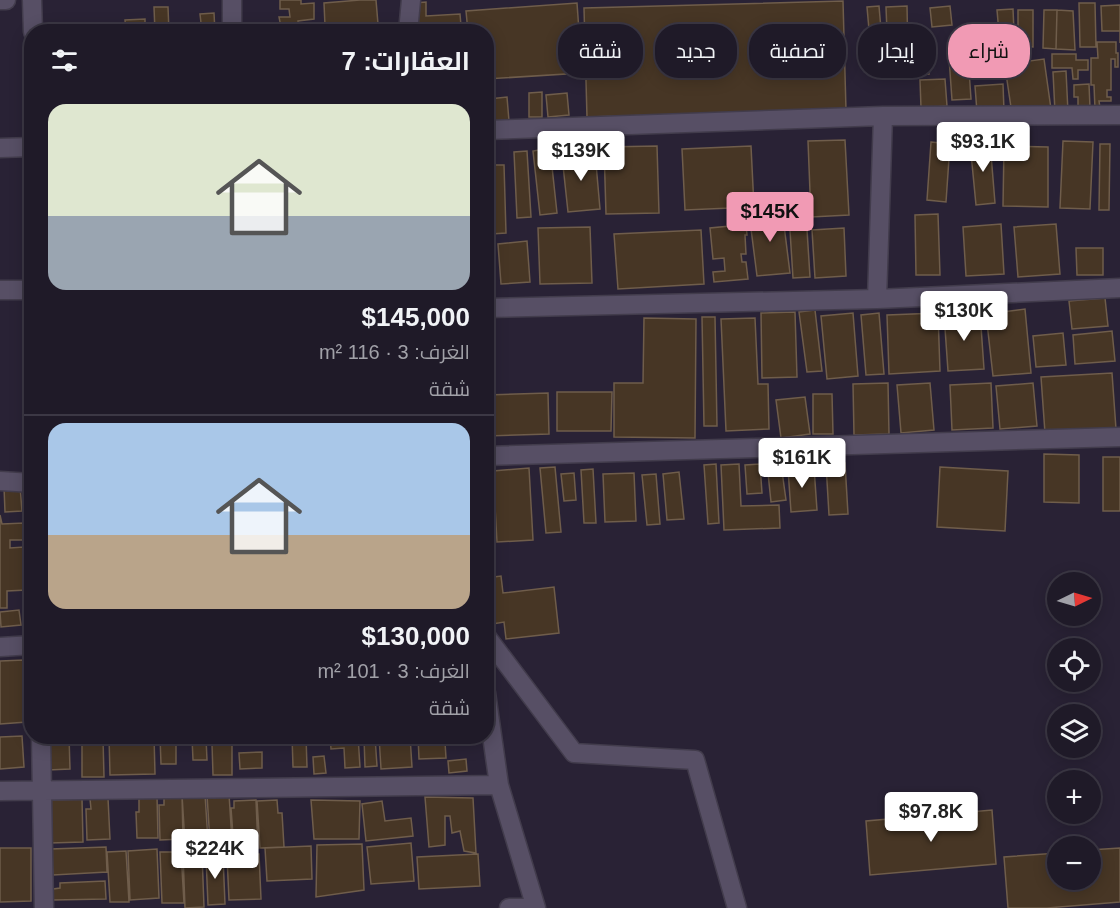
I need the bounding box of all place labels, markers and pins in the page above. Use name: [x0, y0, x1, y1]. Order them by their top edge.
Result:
pin: $93.1K: [934, 122, 1032, 173]
pin: $139K: [539, 131, 623, 182]
pin: $145K: [728, 192, 812, 243]
pin: $130K: [922, 291, 1006, 342]
pin: $161K: [760, 438, 844, 489]
pin: $97.8K: [882, 792, 980, 843]
pin: $224K: [173, 829, 257, 880]

